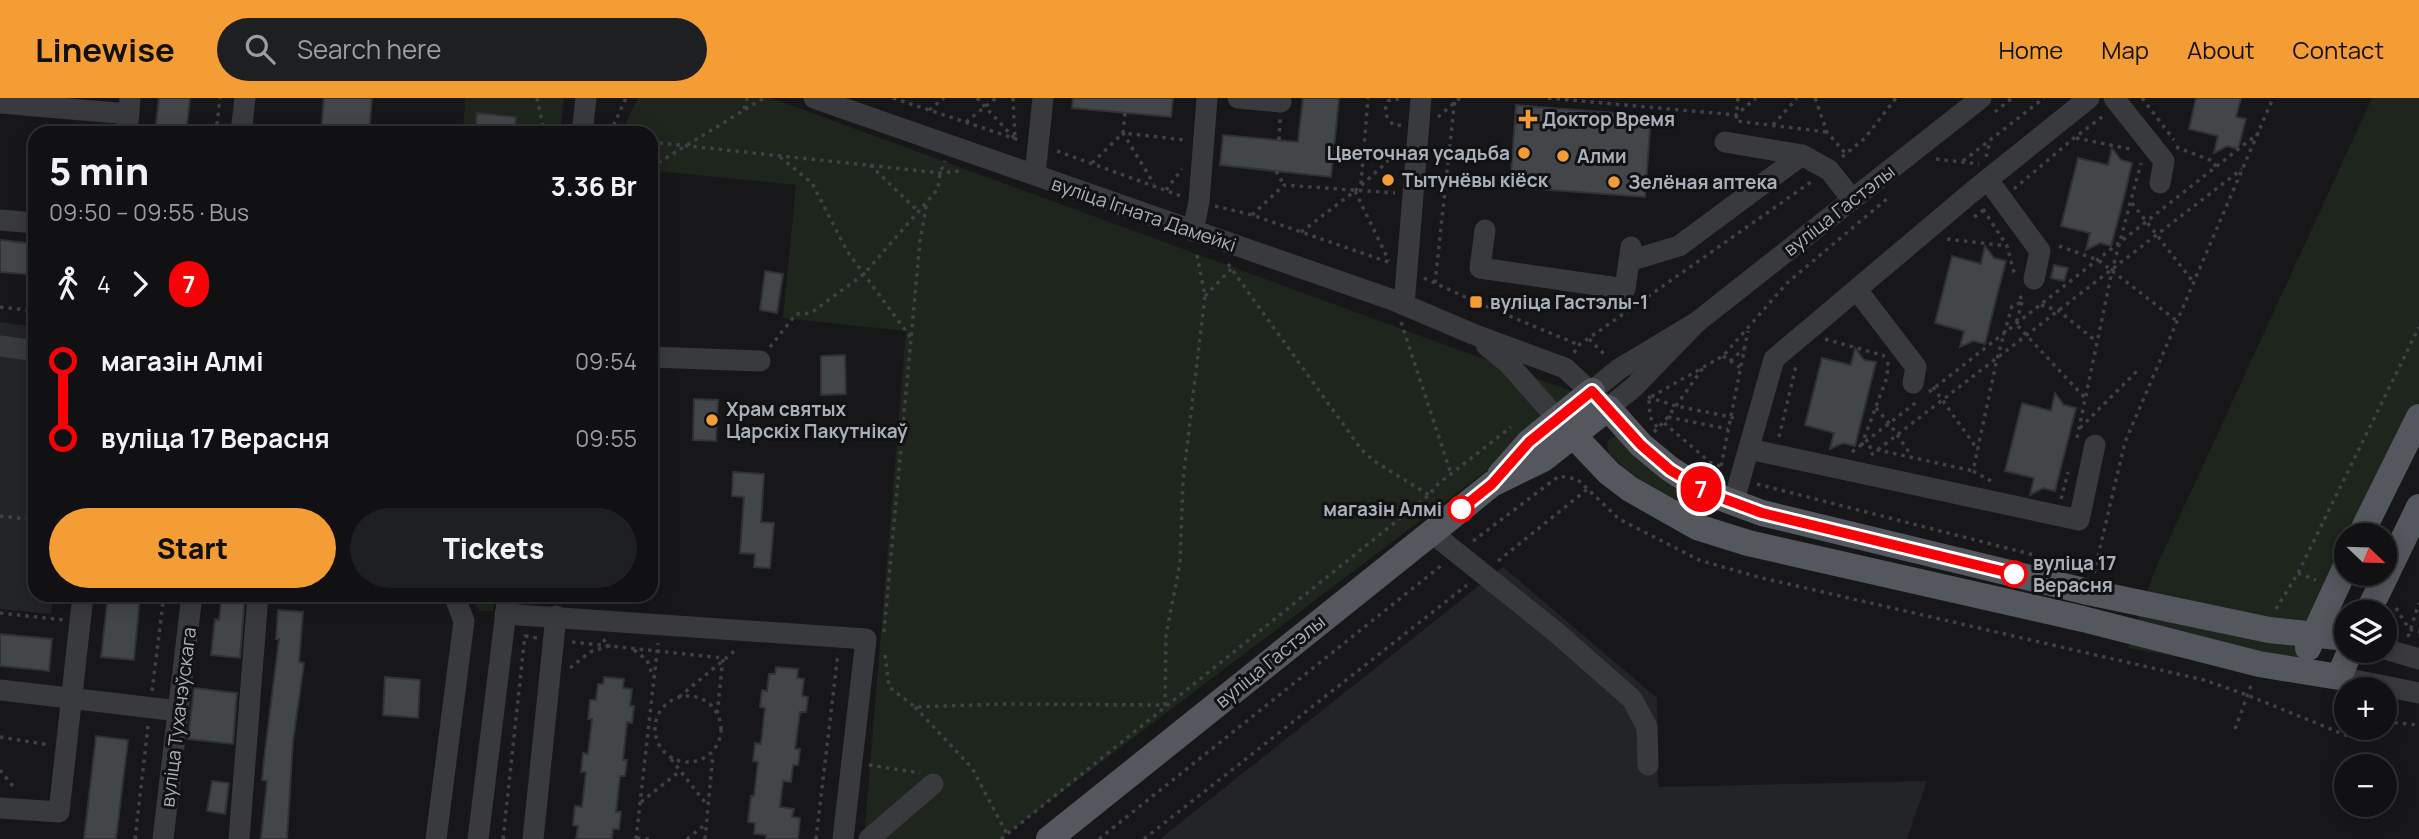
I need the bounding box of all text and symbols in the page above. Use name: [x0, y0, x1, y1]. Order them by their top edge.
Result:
search box: [217, 18, 707, 81]
text: Linewise: [35, 27, 175, 72]
icon: search: [241, 30, 279, 68]
text: Search here: [297, 31, 441, 67]
text: Home: [1998, 33, 2063, 66]
text: Map: [2101, 33, 2149, 66]
text: About: [2187, 33, 2255, 66]
text: Contact: [2293, 33, 2384, 66]
place label: Доктор Время: [1542, 106, 1675, 132]
marker: Доктор Время: [1520, 111, 1536, 127]
place label: Цветочная усадьба: [1327, 140, 1510, 166]
place label: Алми: [1577, 143, 1627, 169]
text: 5 min: [49, 144, 149, 196]
marker: Цветочная усадьба: [1516, 145, 1532, 161]
marker: Алми: [1555, 148, 1571, 164]
street label: вуліца Гастэлы: [1778, 158, 1900, 262]
place label: Тытунёвы кіёск: [1402, 167, 1549, 193]
text: 3.36 Br: [551, 168, 637, 204]
place label: Зелёная аптека: [1628, 169, 1778, 195]
street label: вуліца Ігната Дамейкі: [1048, 170, 1240, 258]
marker: Тытунёвы кіёск: [1380, 172, 1396, 188]
marker: Зелёная аптека: [1606, 174, 1622, 190]
text: 09:50 – 09:55 · Bus: [49, 196, 249, 228]
icon: walk: [49, 265, 87, 303]
icon: forward: [121, 265, 159, 303]
text: 7: [183, 267, 195, 300]
text: 4: [97, 268, 111, 300]
place label: вуліца Гастэлы-1: [1490, 289, 1648, 315]
marker: вуліца Гастэлы-1: [1468, 294, 1484, 310]
text: магазін Алмі: [101, 343, 263, 379]
text: 09:54: [575, 345, 637, 377]
place label: Храм святых Царскіх Пакутнікаў: [726, 396, 908, 444]
marker: Храм святых Царскіх Пакутнікаў: [704, 412, 720, 428]
text: вуліца 17 Верасня: [101, 420, 330, 456]
text: 09:55: [575, 422, 637, 454]
line badge: 7: [1678, 466, 1724, 512]
text: 7: [1695, 472, 1707, 505]
place label: магазін Алмі: [1323, 496, 1442, 522]
marker: магазін Алмі: [1448, 496, 1474, 522]
button: Start: [49, 508, 336, 588]
button: Tickets: [350, 508, 637, 588]
north arrow: [2334, 523, 2398, 586]
map controls: [2334, 523, 2397, 817]
place label: вуліца 17 Верасня: [2033, 550, 2116, 598]
marker: вуліца 17 Верасня: [2001, 561, 2027, 587]
button: layers: [2334, 600, 2397, 663]
street label: вуліца Гастэлы: [1210, 609, 1330, 713]
street label: вуліца Тухачэўскага: [154, 626, 202, 808]
button: +: [2334, 677, 2397, 740]
button: −: [2334, 754, 2397, 817]

